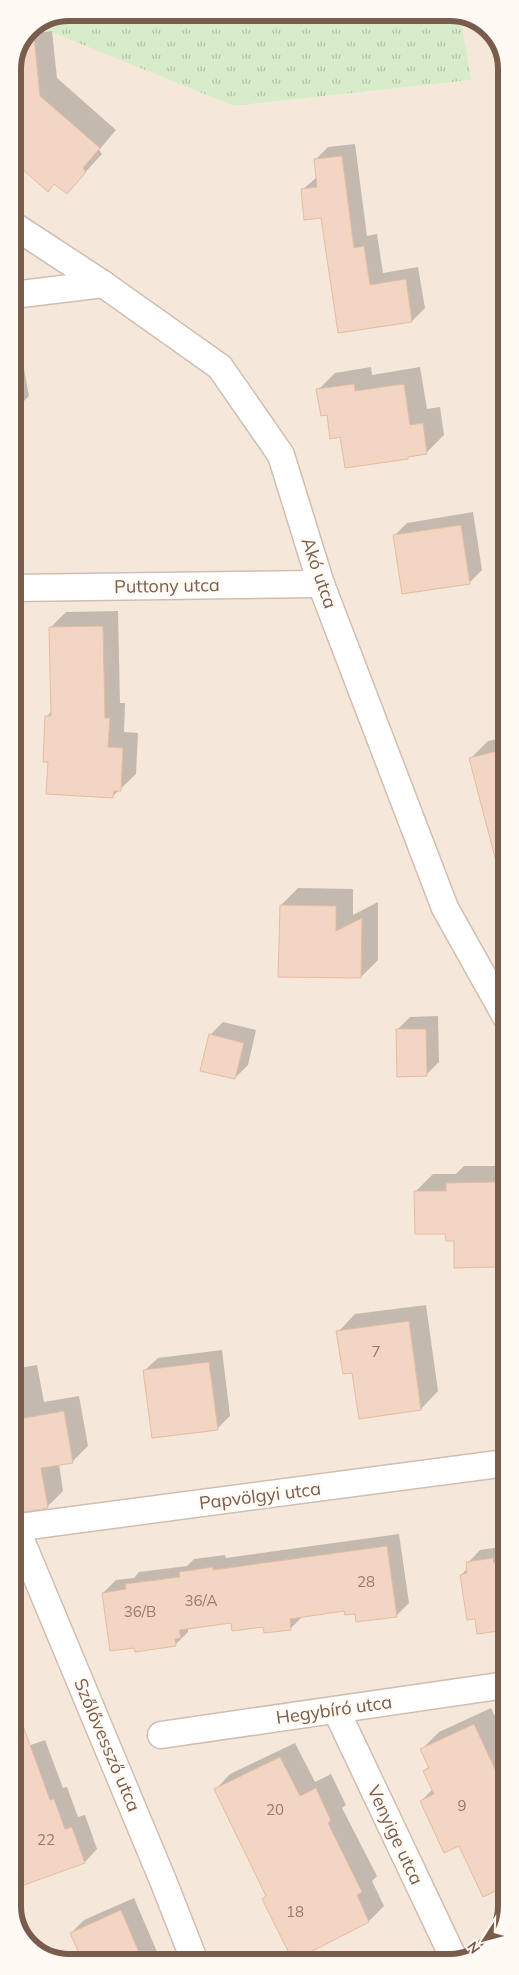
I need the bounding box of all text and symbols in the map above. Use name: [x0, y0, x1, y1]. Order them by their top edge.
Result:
street label: Akó utca: [297, 534, 342, 611]
street label: Puttony utca: [114, 573, 220, 598]
house number: 7: [371, 1342, 381, 1361]
street label: Papvölgyi utca: [198, 1477, 322, 1514]
house number: 28: [357, 1572, 375, 1591]
house number: 36/A: [184, 1591, 218, 1610]
house number: 36/B: [124, 1602, 156, 1621]
street label: Szőlővessző utca: [69, 1675, 146, 1815]
street label: Hegybíró utca: [275, 1690, 393, 1729]
street label: Venyige utca: [362, 1781, 429, 1888]
house number: 9: [457, 1796, 467, 1815]
house number: 20: [266, 1800, 284, 1819]
house number: 22: [37, 1830, 55, 1849]
house number: 18: [286, 1902, 304, 1921]
north arrow: [459, 1915, 509, 1965]
text: N: [463, 1938, 484, 1957]

